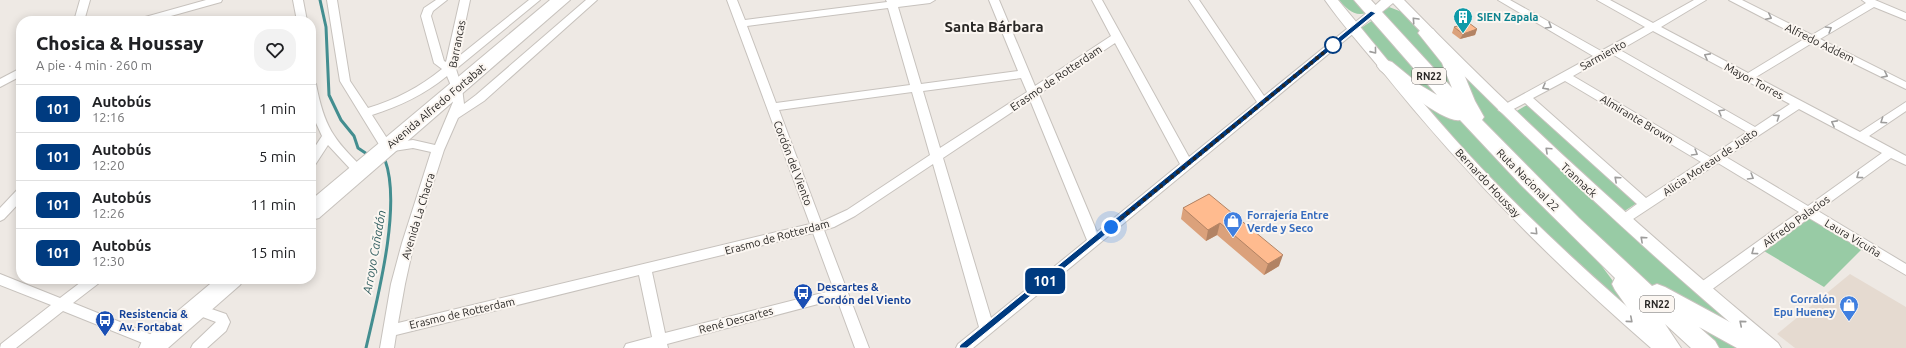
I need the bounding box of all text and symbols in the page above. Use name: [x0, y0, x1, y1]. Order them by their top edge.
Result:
building icon: SIEN Zapala: [1452, 6, 1474, 34]
place label: SIEN Zapala: [1477, 11, 1539, 23]
one-way arrow: [1764, 13, 1772, 20]
one-way arrow: [1413, 17, 1420, 25]
district label: Santa Bárbara: [944, 18, 1044, 35]
street label: Barrancas: [446, 19, 468, 69]
street label: Alfredo Addem: [1783, 21, 1857, 65]
one-way arrow: [1545, 22, 1552, 29]
one-way arrow: [1825, 26, 1832, 33]
button: heart: [254, 29, 296, 71]
text: Chosica & Houssay: [36, 32, 204, 54]
unlabelled marker: [1324, 36, 1342, 54]
street label: Sarmiento: [1578, 37, 1628, 73]
street label: Erasmo de Rotterdam: [1008, 43, 1104, 113]
one-way arrow: [1369, 47, 1376, 54]
one-way arrow: [1704, 53, 1711, 60]
text: A pie · 4 min · 260 m: [36, 58, 152, 72]
street label: Mayor Torres: [1723, 60, 1786, 102]
street label: Avenida Alfredo Fortabat: [384, 61, 488, 151]
road number: RN22: [1412, 68, 1446, 84]
one-way arrow: [1881, 70, 1888, 78]
one-way arrow: [1542, 83, 1549, 90]
street label: Almirante Brown: [1598, 92, 1676, 146]
text: Autobús: [92, 93, 151, 110]
text: 1 min: [259, 100, 296, 117]
text: 101: [46, 101, 70, 117]
text: 12:16: [92, 110, 125, 124]
one-way arrow: [1718, 110, 1725, 117]
one-way arrow: [1773, 114, 1780, 122]
one-way arrow: [1880, 116, 1887, 124]
street label: Cordón del Viento: [771, 119, 815, 207]
one-way arrow: [1831, 120, 1839, 128]
street label: Alicia Moreau de Justo: [1660, 126, 1760, 198]
text: Autobús: [92, 141, 151, 158]
street label: Bernardo Houssay: [1453, 146, 1523, 220]
street label: Ruta Nacional 22: [1494, 146, 1562, 214]
text: 5 min: [259, 148, 296, 165]
one-way arrow: [1545, 148, 1553, 155]
one-way arrow: [1691, 148, 1698, 156]
text: 101: [46, 149, 70, 165]
text: 12:20: [92, 158, 125, 172]
street label: Trannack: [1559, 160, 1600, 200]
one-way arrow: [1856, 171, 1863, 178]
street label: Avenida La Chacra: [399, 172, 437, 260]
one-way arrow: [1747, 172, 1754, 180]
one-way arrow: [1614, 176, 1621, 183]
text: Autobús: [92, 189, 151, 206]
street label: Alfredo Palacios: [1760, 193, 1832, 249]
text: 11 min: [250, 196, 296, 213]
text: 101: [46, 197, 70, 213]
text: 12:26: [92, 206, 125, 220]
water label: Arroyo Cañadón: [360, 209, 388, 296]
place label: Forrajería Entre Verde y Seco: [1247, 209, 1329, 234]
shop icon: Forrajería Entre Verde y Seco: [1222, 210, 1244, 238]
street label: Erasmo de Rotterdam: [723, 217, 831, 257]
your location: [1101, 217, 1121, 237]
street label: Laura Vicuña: [1823, 217, 1883, 259]
one-way arrow: [1530, 227, 1538, 235]
one-way arrow: [1640, 236, 1648, 243]
text: Autobús: [92, 237, 151, 254]
text: 15 min: [250, 244, 296, 261]
text: 101: [46, 245, 70, 261]
one-way arrow: [1751, 247, 1758, 254]
text: 12:30: [92, 254, 125, 268]
line badge: 101: [1022, 268, 1068, 294]
text: 101: [1033, 273, 1057, 289]
place label: Descartes & Cordón del Viento: [817, 281, 912, 306]
bus stop icon: Descartes & Cordón del Viento: [792, 282, 814, 310]
place label: Corralón Epu Hueney: [1773, 293, 1835, 318]
shop icon: Corralón Epu Hueney: [1838, 294, 1860, 322]
street label: Erasmo de Rotterdam: [408, 295, 516, 331]
road number: RN22: [1640, 296, 1674, 312]
street label: René Descartes: [698, 304, 775, 336]
place label: Resistencia & Av. Fortabat: [119, 308, 188, 333]
bus stop icon: Resistencia & Av. Fortabat: [94, 309, 116, 337]
one-way arrow: [1625, 315, 1633, 322]
one-way arrow: [1739, 321, 1747, 328]

